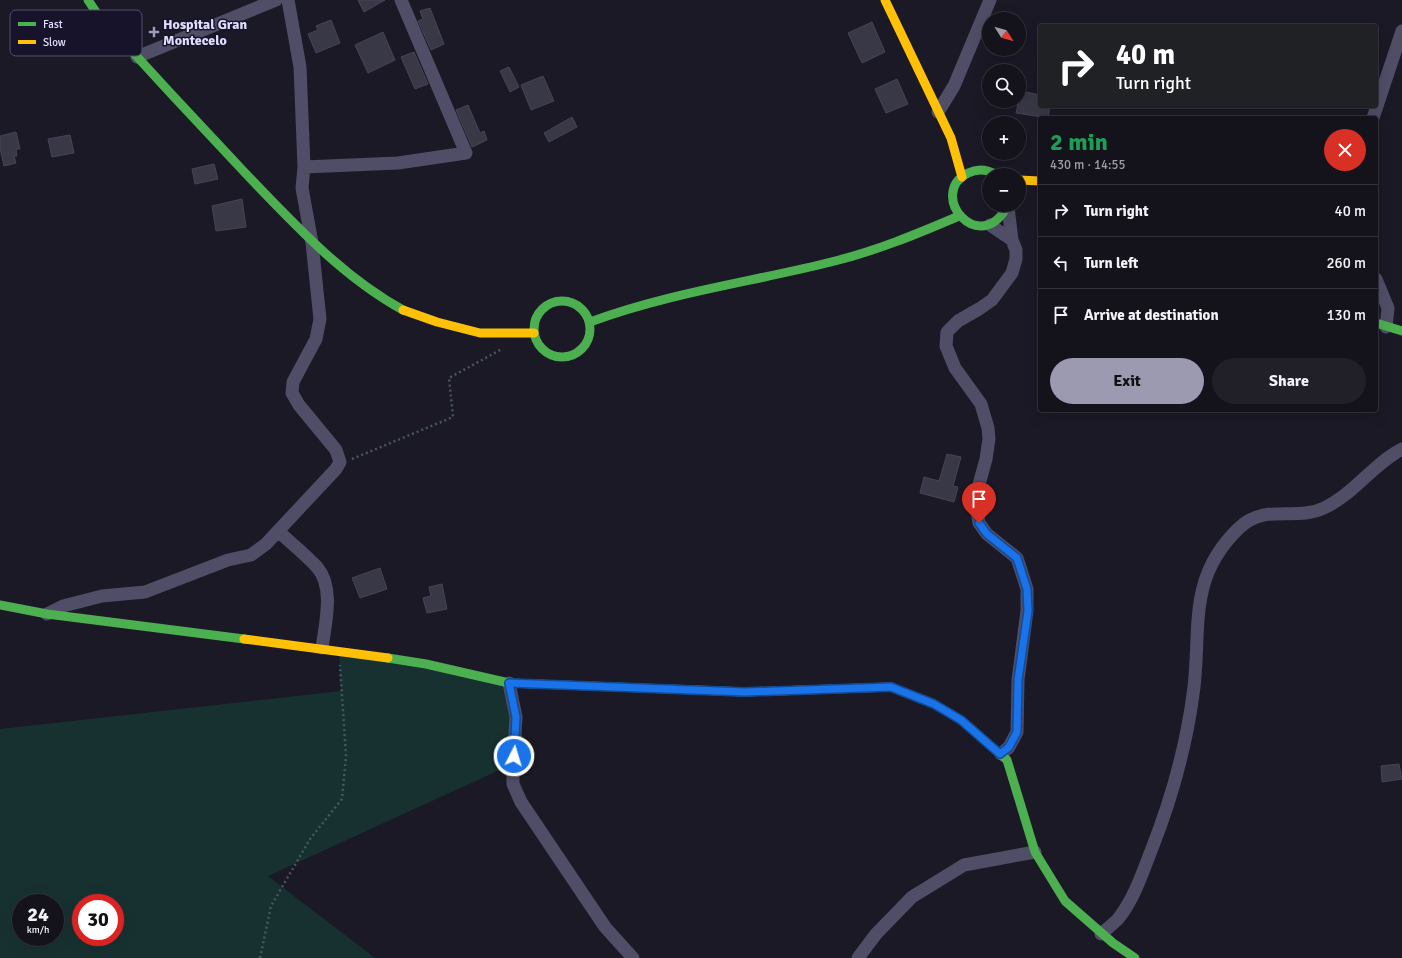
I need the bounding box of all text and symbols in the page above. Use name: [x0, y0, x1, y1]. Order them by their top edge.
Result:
legend: [10, 10, 142, 56]
north arrow: [982, 12, 1026, 56]
map controls: [982, 12, 1026, 212]
place label: Hospital Gran Montecelo: [163, 16, 247, 49]
text: Fast: [43, 18, 63, 31]
marker: Hospital Gran Montecelo: [148, 26, 160, 38]
text: Slow: [43, 36, 66, 49]
text: 40 m: [1116, 38, 1175, 72]
icon: right: [1050, 40, 1102, 92]
button: search: [982, 64, 1026, 108]
text: Turn right: [1116, 72, 1191, 94]
button: +: [982, 116, 1026, 160]
text: 2 min: [1050, 127, 1108, 157]
button: close: [1324, 129, 1366, 171]
text: 430 m · 14:55: [1050, 157, 1126, 173]
button: −: [982, 168, 1026, 212]
icon: right: [1050, 200, 1072, 222]
text: Turn right: [1084, 202, 1149, 220]
text: 40 m: [1335, 202, 1366, 220]
icon: left: [1050, 252, 1072, 274]
text: Turn left: [1084, 254, 1138, 272]
text: 260 m: [1326, 254, 1366, 272]
icon: arrive: [1050, 304, 1072, 326]
text: Arrive at destination: [1084, 306, 1219, 324]
text: 130 m: [1326, 306, 1366, 324]
button: Exit: [1050, 358, 1204, 404]
button: Share: [1212, 358, 1366, 404]
pin: [962, 482, 996, 523]
icon: arrive: [968, 488, 990, 510]
position arrow: [493, 735, 535, 777]
speed limit sign: 30: [72, 894, 124, 946]
text: 24: [27, 902, 49, 927]
text: km/h: [27, 924, 49, 936]

